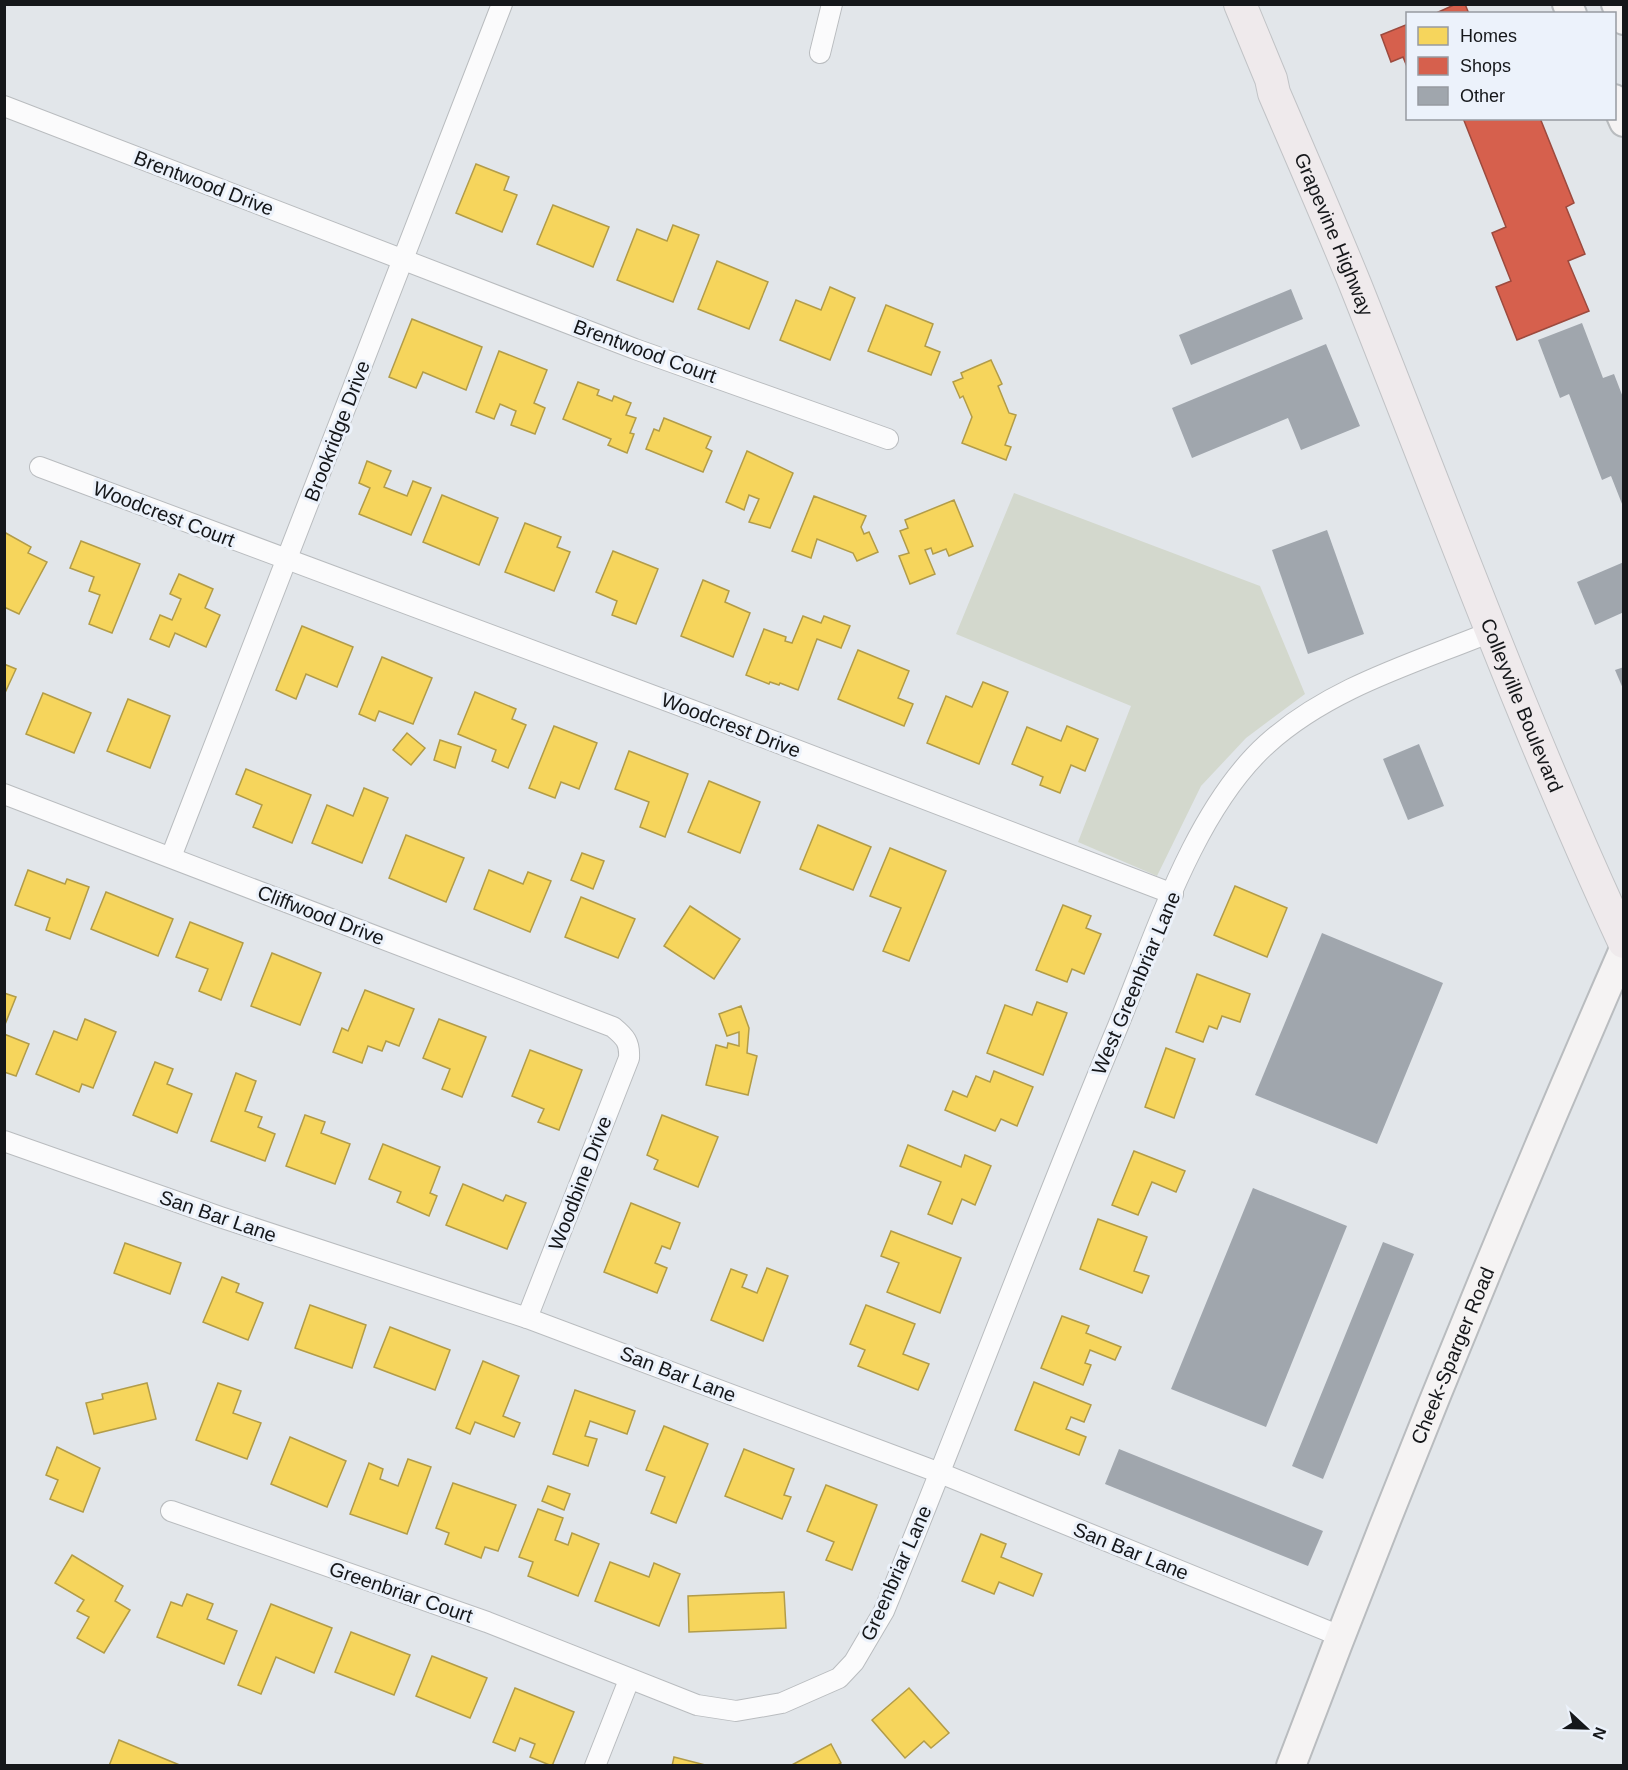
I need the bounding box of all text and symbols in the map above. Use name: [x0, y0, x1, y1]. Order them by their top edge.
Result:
legend: [1406, 12, 1616, 120]
text: Homes: [1460, 26, 1517, 46]
text: Shops: [1460, 56, 1511, 76]
text: Other: [1460, 86, 1505, 106]
street label: Brentwood Drive: [131, 146, 277, 220]
street label: Grapevine Highway: [1290, 149, 1378, 319]
street label: Brentwood Court: [571, 315, 720, 387]
street label: Brookridge Drive: [300, 358, 374, 504]
street label: Woodcrest Court: [90, 477, 238, 551]
street label: Colleyville Boulevard: [1477, 615, 1567, 795]
street label: Woodcrest Drive: [658, 688, 804, 762]
street label: Cliffwood Drive: [254, 881, 388, 949]
street label: West Greenbriar Lane: [1088, 888, 1184, 1078]
street label: Woodbine Drive: [544, 1113, 616, 1253]
street label: San Bar Lane: [157, 1186, 279, 1246]
street label: Cheek-Sparger Road: [1407, 1264, 1498, 1447]
street label: San Bar Lane: [617, 1342, 739, 1406]
street label: Greenbriar Lane: [856, 1502, 936, 1644]
street label: San Bar Lane: [1070, 1518, 1192, 1584]
street label: Greenbriar Court: [326, 1557, 476, 1627]
north arrow: [1556, 1698, 1616, 1758]
text: N: [1589, 1725, 1609, 1742]

